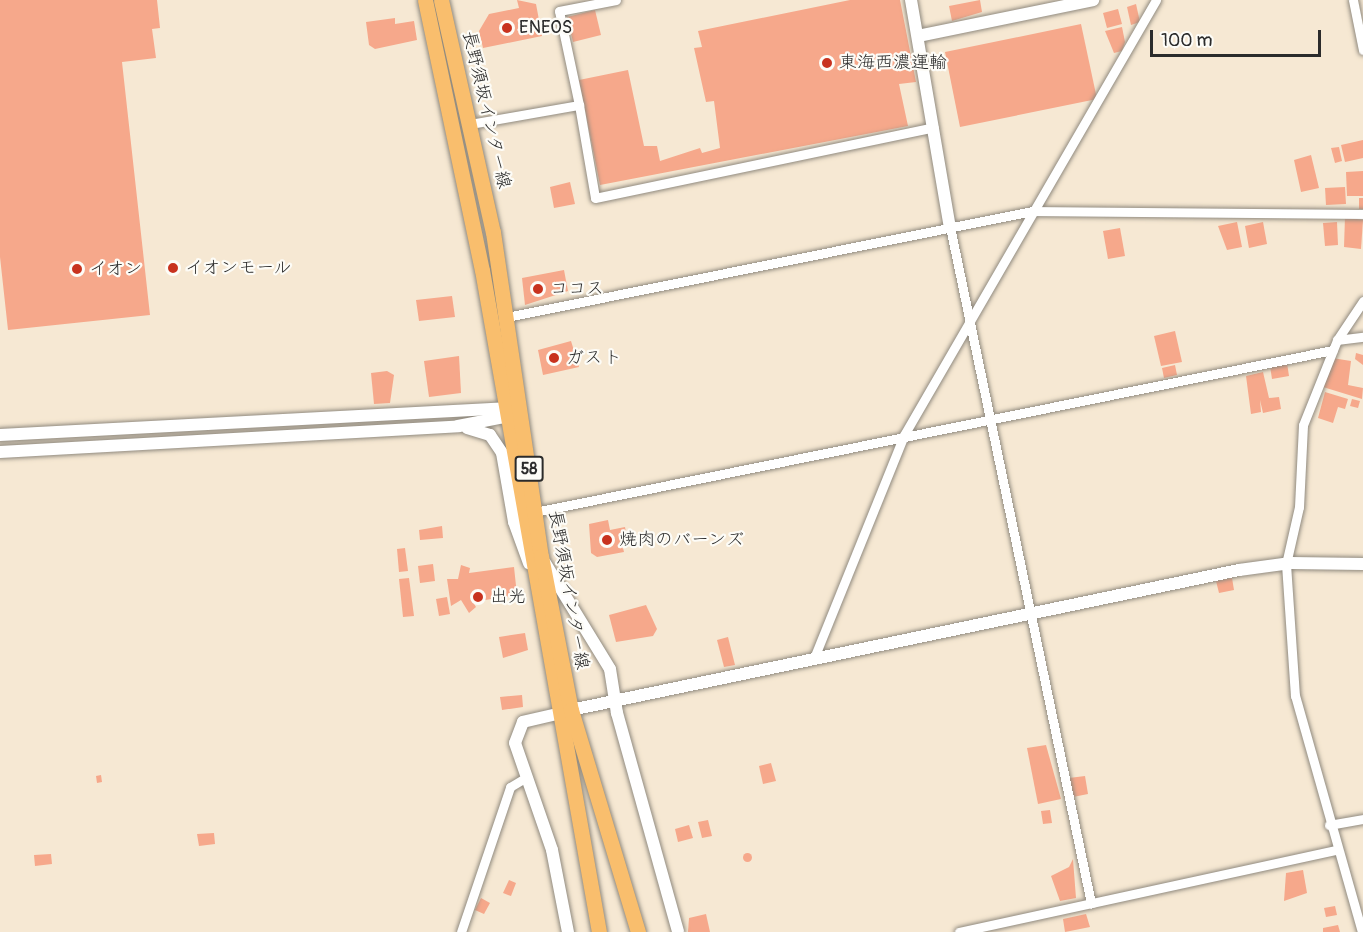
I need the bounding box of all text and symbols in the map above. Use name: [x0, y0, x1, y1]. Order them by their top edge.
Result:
place label: ENEOS: [519, 17, 572, 39]
scale bar: [1153, 18, 1324, 56]
marker: ENEOS: [500, 21, 514, 35]
street label: 長野須坂インター線: [457, 29, 515, 191]
text: 100 m: [1161, 29, 1213, 52]
place label: 東海西濃運輸: [839, 52, 947, 74]
marker: 東海西濃運輸: [820, 56, 834, 70]
place label: イオンモール: [185, 257, 293, 279]
place label: イオン: [89, 258, 143, 280]
marker: イオンモール: [166, 261, 180, 275]
marker: イオン: [70, 262, 84, 276]
place label: ココス: [550, 278, 604, 300]
marker: ココス: [531, 282, 545, 296]
place label: ガスト: [566, 347, 620, 369]
marker: ガスト: [547, 351, 561, 365]
road number: 58: [514, 456, 544, 482]
street label: 長野須坂インター線: [543, 508, 593, 672]
place label: 焼肉のバーンズ: [619, 529, 745, 551]
marker: 焼肉のバーンズ: [600, 533, 614, 547]
place label: 出光: [490, 586, 526, 608]
marker: 出光: [471, 590, 485, 604]

